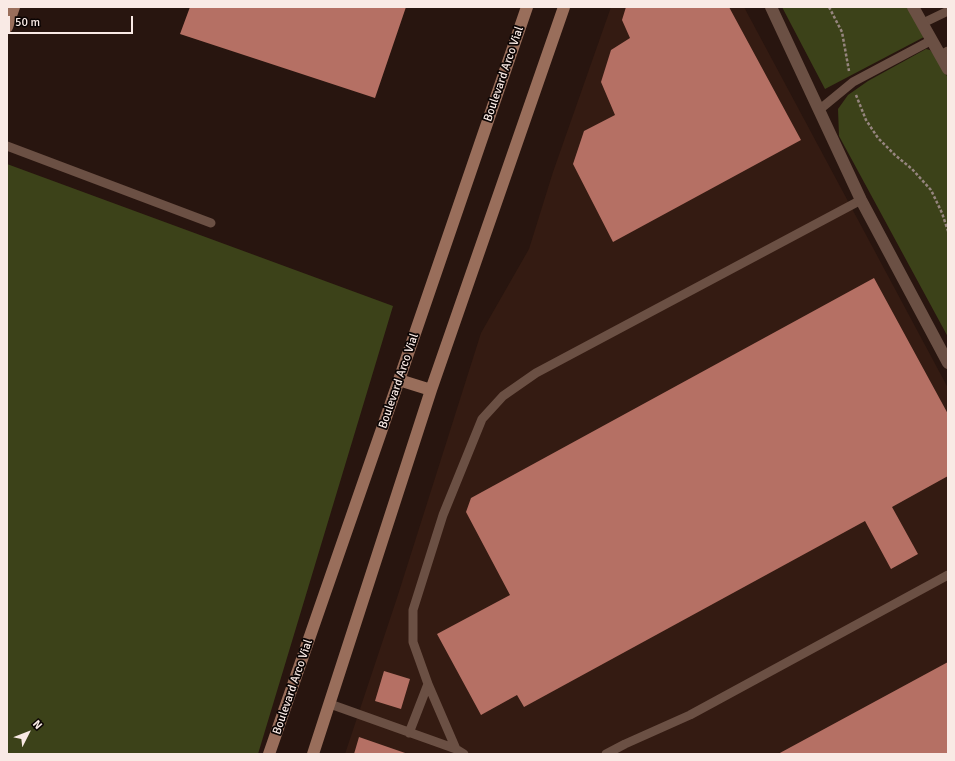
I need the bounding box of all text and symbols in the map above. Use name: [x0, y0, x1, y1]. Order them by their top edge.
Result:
scale bar: [10, 8, 135, 34]
text: 50 m: [15, 15, 40, 30]
street label: Boulevard Arco Vial: [481, 24, 527, 124]
street label: Boulevard Arco Vial: [376, 331, 422, 431]
street label: Boulevard Arco Vial: [270, 637, 316, 737]
north arrow: [8, 713, 48, 753]
text: N: [30, 717, 45, 732]

